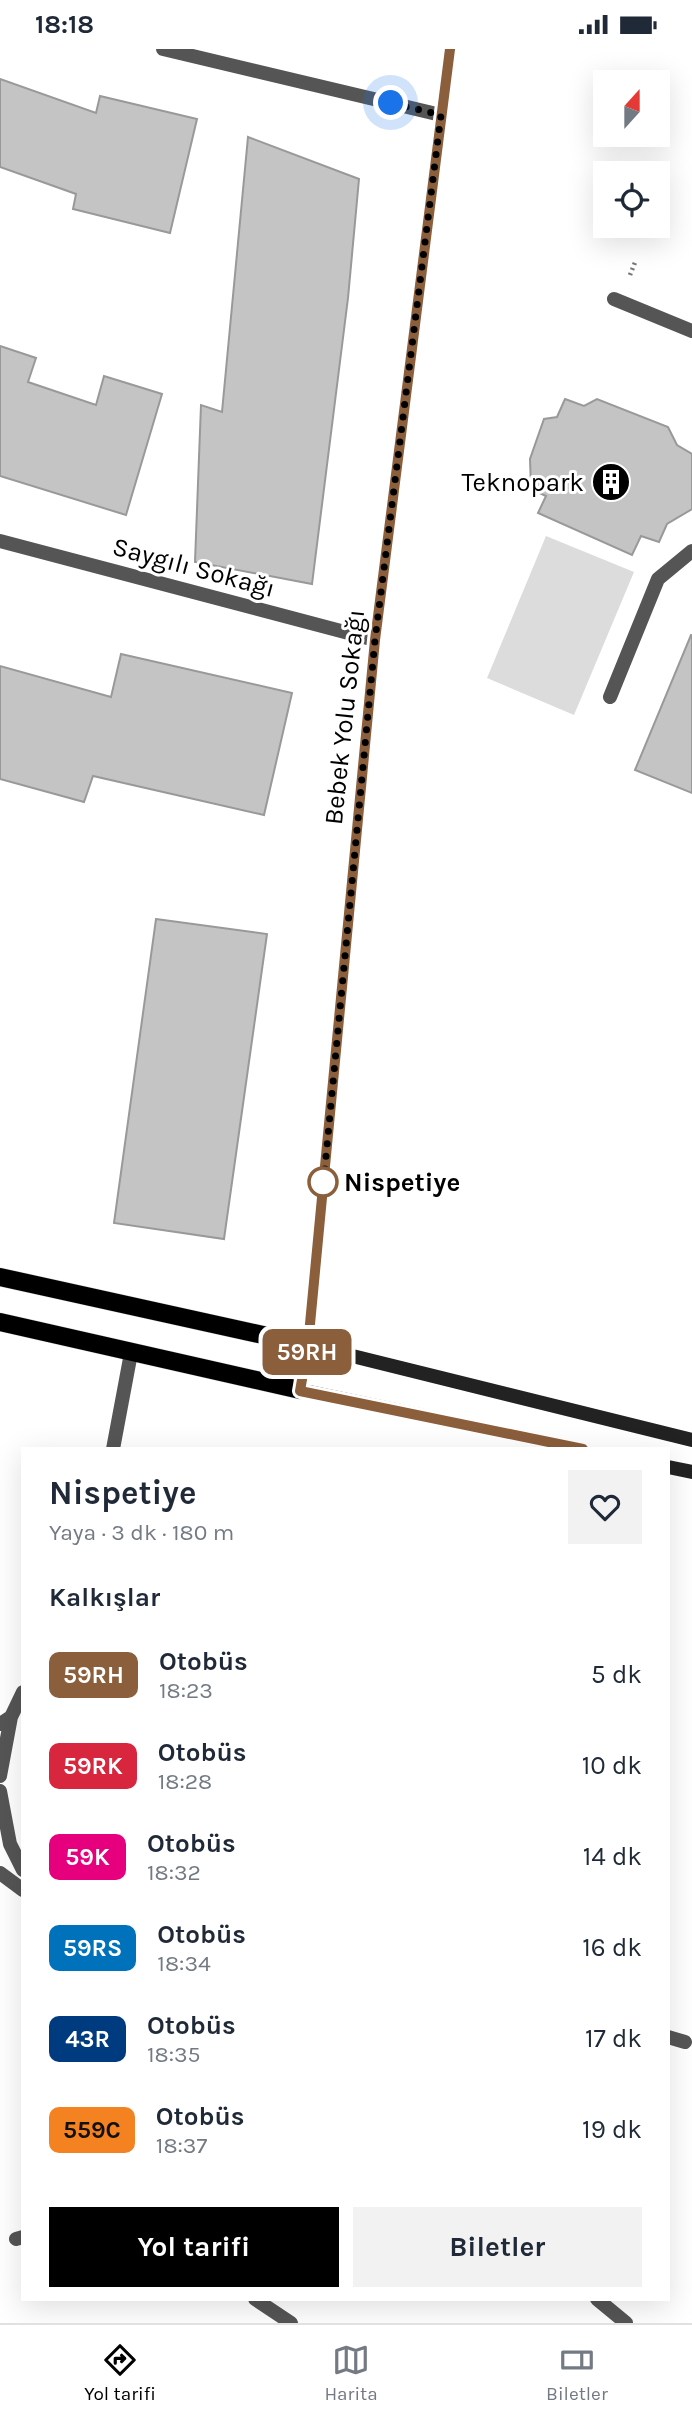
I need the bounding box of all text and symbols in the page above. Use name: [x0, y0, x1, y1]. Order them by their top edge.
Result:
text: 18:18: [35, 9, 94, 40]
north arrow: [593, 70, 670, 147]
map controls: [593, 70, 670, 238]
your location: [373, 85, 408, 120]
button: locate: [593, 161, 670, 238]
building icon: Teknopark: [590, 461, 632, 503]
place label: Teknopark: [461, 467, 584, 498]
street label: Saygılı Sokağı: [109, 531, 278, 604]
street label: Bebek Yolu Sokağı: [318, 608, 371, 826]
marker: Nispetiye: [308, 1167, 338, 1197]
place label: Nispetiye: [344, 1167, 460, 1198]
line badge: 59RH: [258, 1329, 356, 1375]
text: 59RH: [277, 1338, 338, 1366]
button: heart: [568, 1470, 642, 1544]
text: Nispetiye: [49, 1474, 196, 1512]
text: Yaya · 3 dk · 180 m: [49, 1519, 234, 1546]
text: Kalkışlar: [49, 1582, 160, 1613]
text: Otobüs: [159, 1646, 248, 1677]
text: 5 dk: [591, 1659, 642, 1690]
text: 59RH: [63, 1661, 124, 1689]
text: 18:23: [159, 1677, 213, 1704]
text: Otobüs: [158, 1737, 246, 1768]
text: 10 dk: [582, 1750, 642, 1781]
text: 59RK: [63, 1752, 123, 1780]
text: 18:28: [158, 1768, 212, 1795]
text: Otobüs: [147, 1828, 236, 1859]
text: 14 dk: [583, 1841, 642, 1872]
text: 59K: [65, 1843, 110, 1871]
text: 18:32: [147, 1859, 201, 1886]
text: Otobüs: [157, 1919, 246, 1950]
text: 16 dk: [582, 1932, 642, 1963]
text: 59RS: [63, 1934, 122, 1962]
text: 18:34: [157, 1950, 211, 1977]
text: Otobüs: [147, 2010, 236, 2041]
text: 17 dk: [585, 2023, 642, 2054]
text: 43R: [65, 2025, 110, 2053]
text: 18:35: [147, 2041, 201, 2068]
text: Otobüs: [156, 2101, 244, 2132]
text: 19 dk: [582, 2114, 642, 2145]
text: 559C: [63, 2116, 121, 2144]
text: 18:37: [156, 2132, 207, 2159]
button: Yol tarifi: [49, 2207, 339, 2287]
button: Biletler: [353, 2207, 642, 2287]
tab: Yol tarifi: [84, 2341, 156, 2405]
tab: Harita: [324, 2341, 378, 2405]
tab: Biletler: [546, 2341, 608, 2405]

